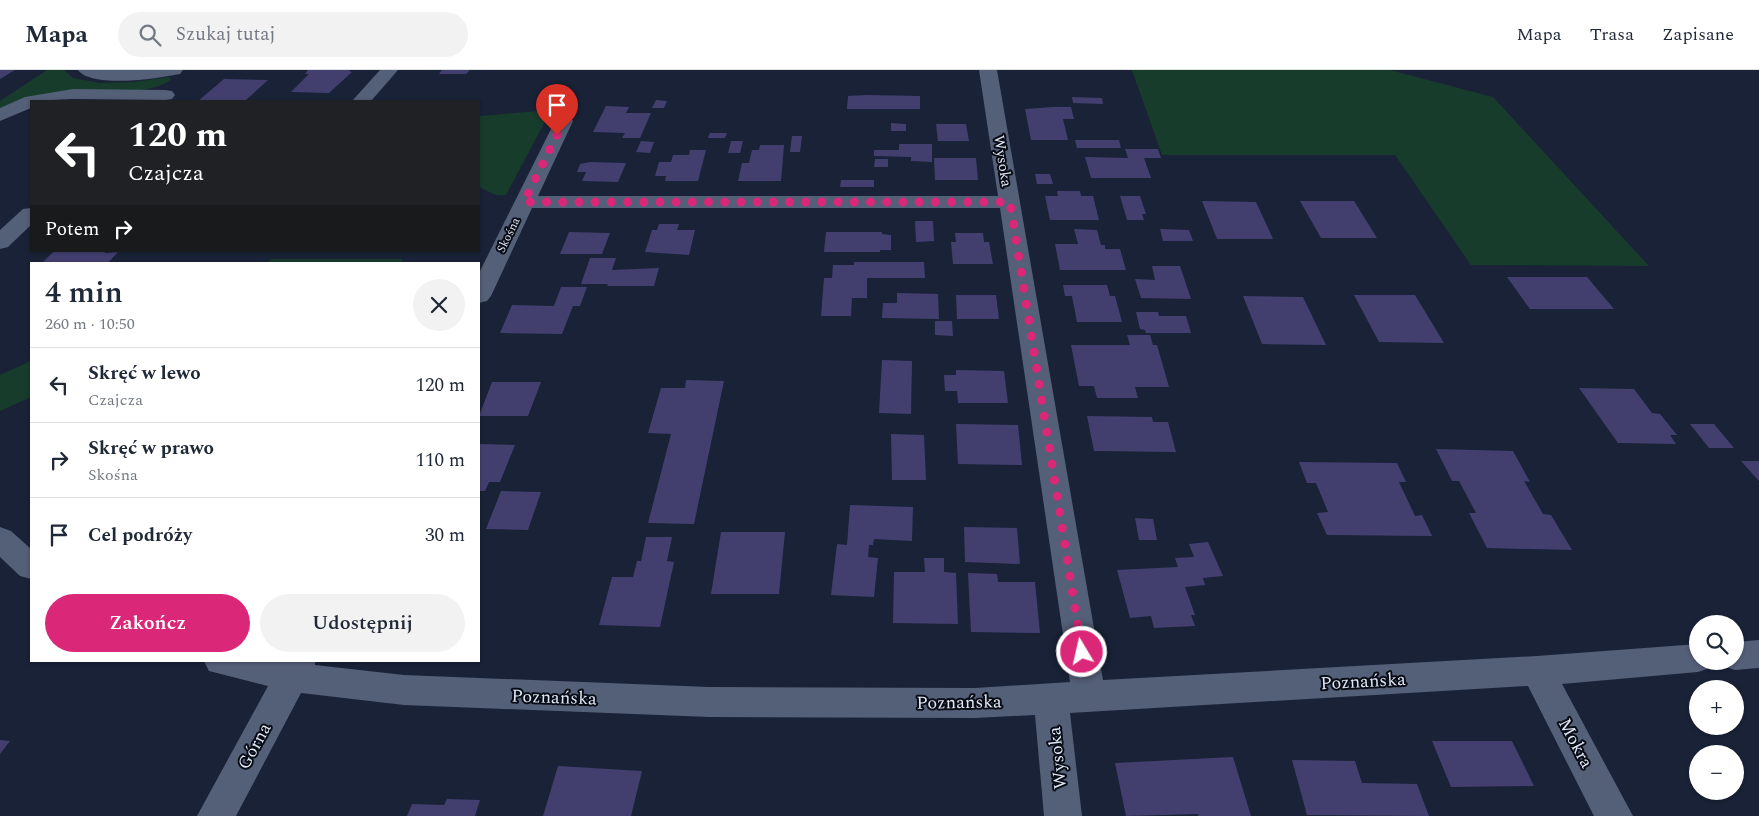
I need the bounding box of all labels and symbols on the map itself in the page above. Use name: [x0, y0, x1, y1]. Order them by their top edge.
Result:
pin: [536, 84, 578, 135]
street label: Wysoka: [987, 134, 1018, 189]
street label: Skośna: [492, 214, 525, 256]
position arrow: [1055, 625, 1107, 677]
street label: Poznańska: [1320, 666, 1407, 697]
street label: Poznańska: [511, 683, 597, 712]
street label: Poznańska: [916, 688, 1002, 717]
street label: Mokra: [1551, 713, 1600, 773]
street label: Górna: [231, 718, 278, 775]
street label: Wysoka: [1041, 725, 1074, 790]

